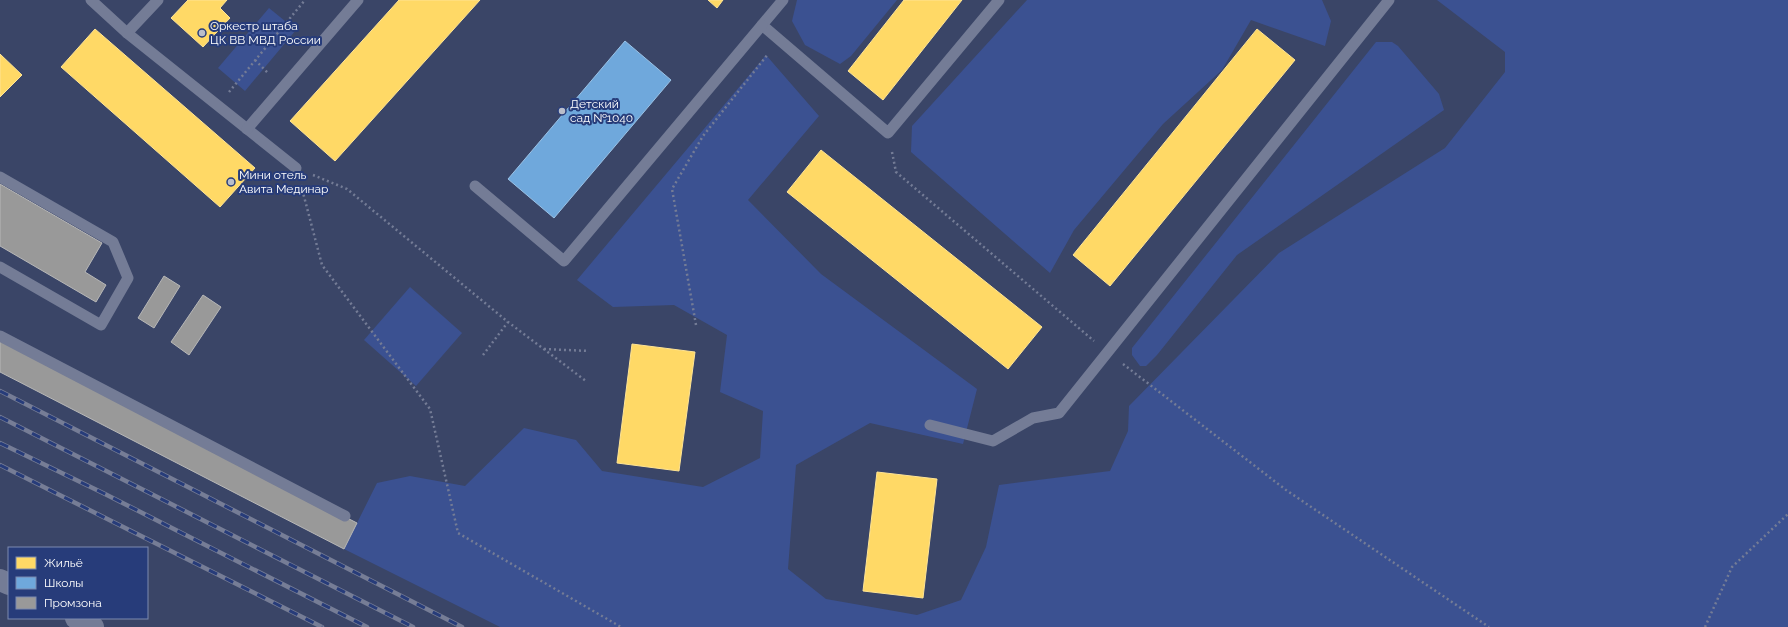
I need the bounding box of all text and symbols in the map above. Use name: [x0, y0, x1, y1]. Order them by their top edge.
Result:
place label: Оркестр штаба ЦК ВВ МВД России: [210, 19, 321, 47]
marker: Оркестр штаба ЦК ВВ МВД России: [197, 28, 207, 38]
place label: Детский сад №1040: [570, 97, 633, 125]
marker: Детский сад №1040: [557, 106, 567, 116]
place label: Мини отель Авита Мединар: [239, 168, 328, 196]
marker: Мини отель Авита Мединар: [226, 177, 236, 187]
legend: [8, 547, 148, 619]
text: Жильё: [44, 556, 83, 570]
text: Школы: [44, 576, 83, 590]
text: Промзона: [44, 596, 102, 610]

